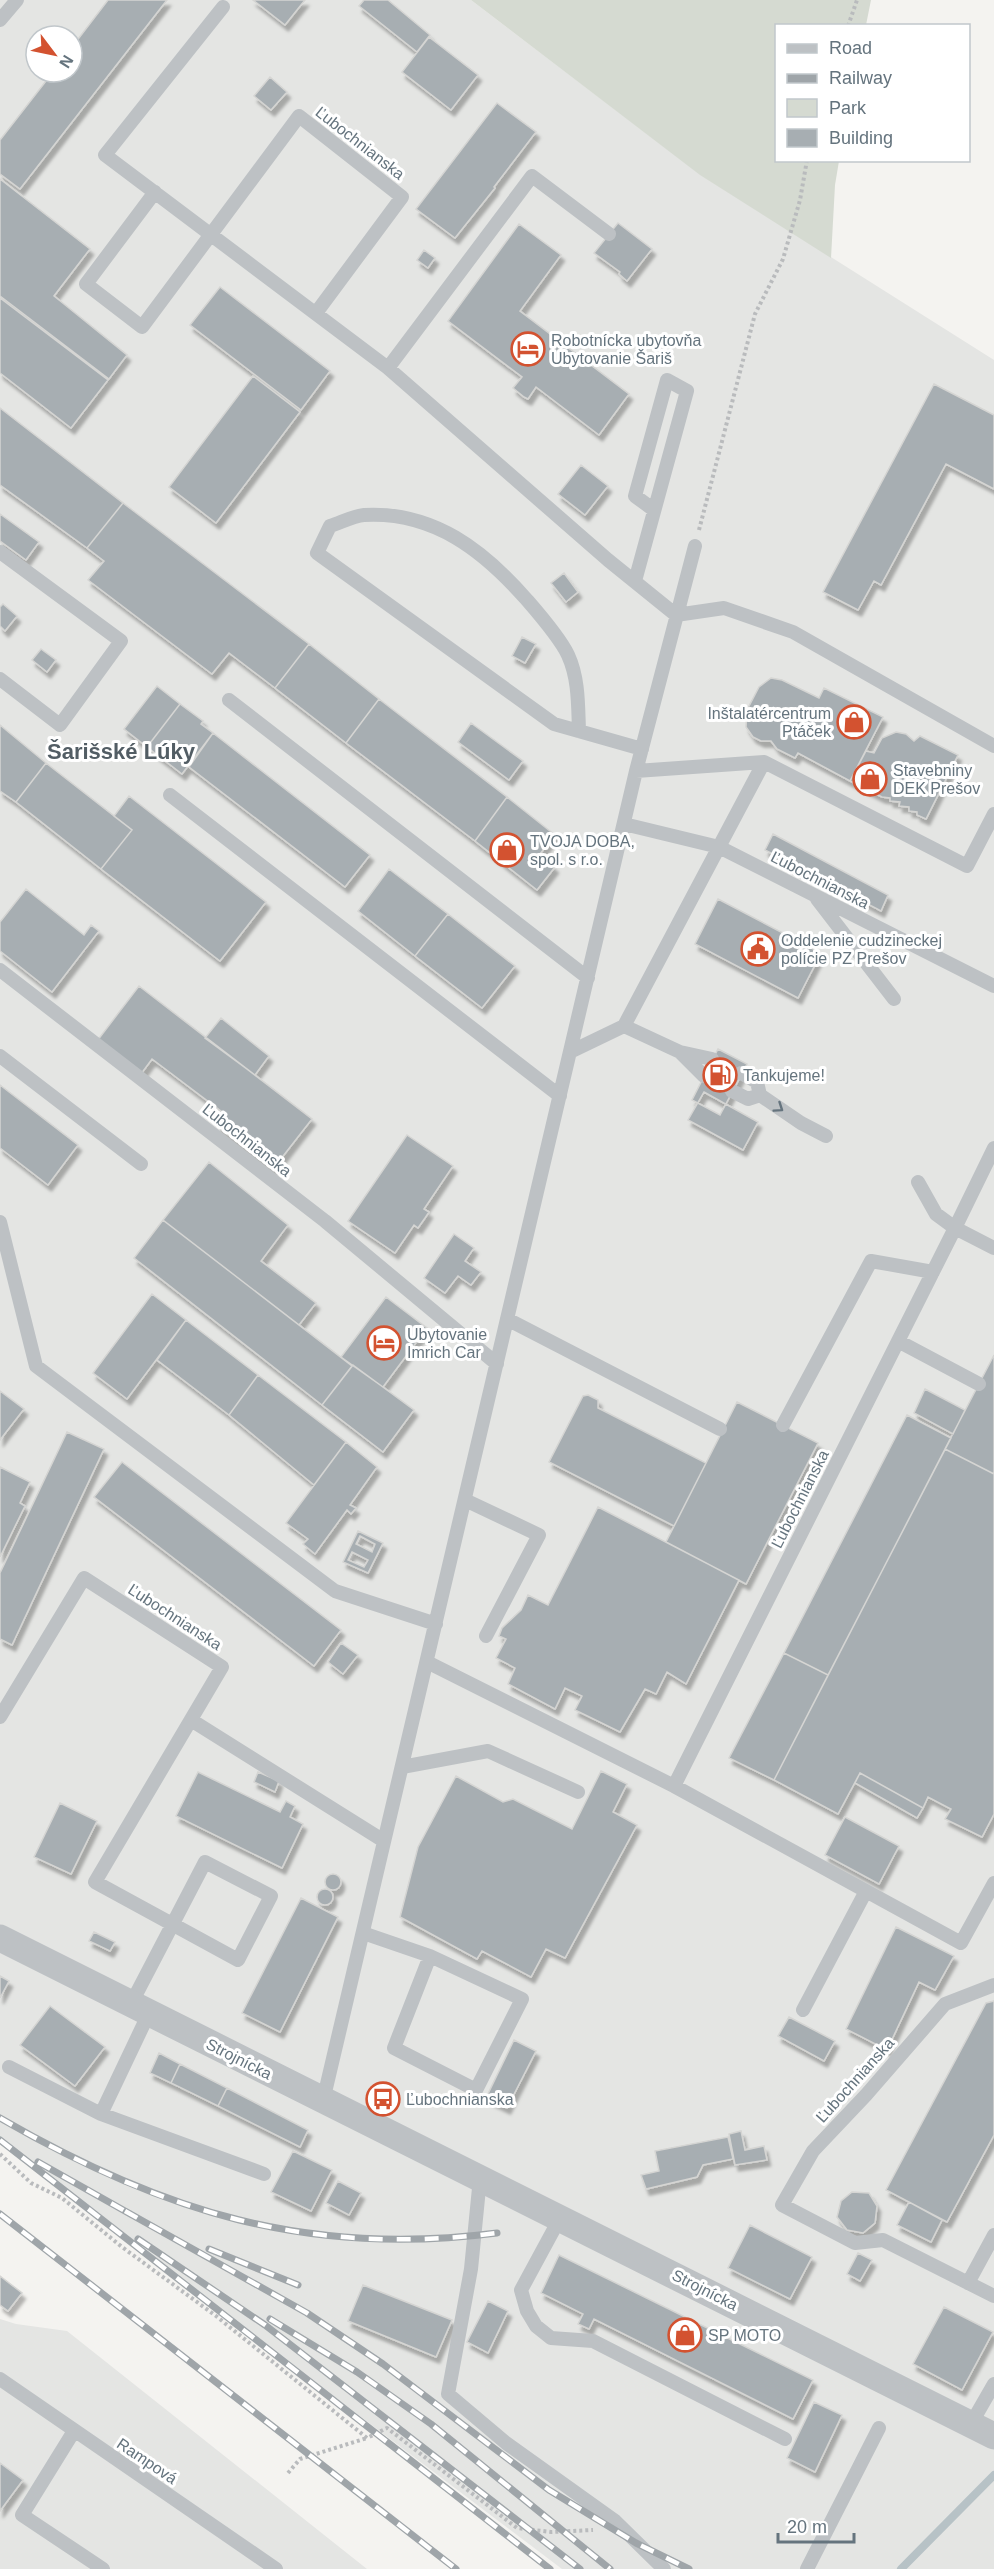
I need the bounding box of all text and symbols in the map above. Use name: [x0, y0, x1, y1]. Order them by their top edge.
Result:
north arrow: [24, 24, 84, 84]
legend: [775, 24, 970, 162]
text: Road: [829, 38, 872, 58]
text: N: [56, 52, 77, 71]
text: Railway: [829, 68, 892, 88]
text: Park: [829, 98, 867, 118]
street label: Ľubochnianska: [312, 103, 408, 183]
text: Building: [829, 128, 893, 148]
hotel icon: Robotnícka ubytovňa Ubytovanie Šariš: [510, 331, 546, 367]
place label: Robotnícka ubytovňa Ubytovanie Šariš: [551, 332, 701, 367]
shop icon: Inštalatércentrum Ptáček: [836, 704, 872, 740]
place label: Inštalatércentrum Ptáček: [707, 705, 832, 740]
district label: Šarišské Lúky: [47, 739, 196, 764]
shop icon: Stavebniny DEK Prešov: [852, 761, 888, 797]
place label: Stavebniny DEK Prešov: [893, 762, 980, 797]
shop icon: TVOJA DOBA, spol. s r.o.: [489, 832, 525, 868]
place label: TVOJA DOBA, spol. s r.o.: [530, 833, 635, 868]
street label: Ľubochnianska: [768, 848, 872, 912]
public building icon: Oddelenie cudzineckej polície PZ Prešov: [740, 931, 776, 967]
place label: Oddelenie cudzineckej polície PZ Prešov: [781, 932, 942, 967]
fuel station icon: Tankujeme!: [702, 1057, 738, 1093]
place label: Tankujeme!: [743, 1067, 825, 1084]
street label: Ľubochnianska: [199, 1100, 295, 1180]
one-way arrow: [772, 1101, 783, 1112]
hotel icon: Ubytovanie Imrich Car: [366, 1325, 402, 1361]
place label: Ubytovanie Imrich Car: [407, 1326, 487, 1361]
street label: Ľubochnianska: [768, 1447, 832, 1551]
street label: Ľubochnianska: [125, 1581, 225, 1653]
street label: Ľubochnianska: [813, 2034, 897, 2126]
street label: Strojnícka: [203, 2035, 275, 2083]
bus stop icon: Ľubochnianska: [365, 2081, 401, 2117]
place label: Ľubochnianska: [406, 2091, 514, 2108]
street label: Strojnícka: [669, 2266, 741, 2314]
shop icon: SP MOTO: [667, 2317, 703, 2353]
place label: SP MOTO: [708, 2327, 781, 2344]
street label: Rampová: [114, 2435, 180, 2487]
scale bar: [778, 2506, 854, 2544]
text: 20 m: [787, 2517, 827, 2537]

